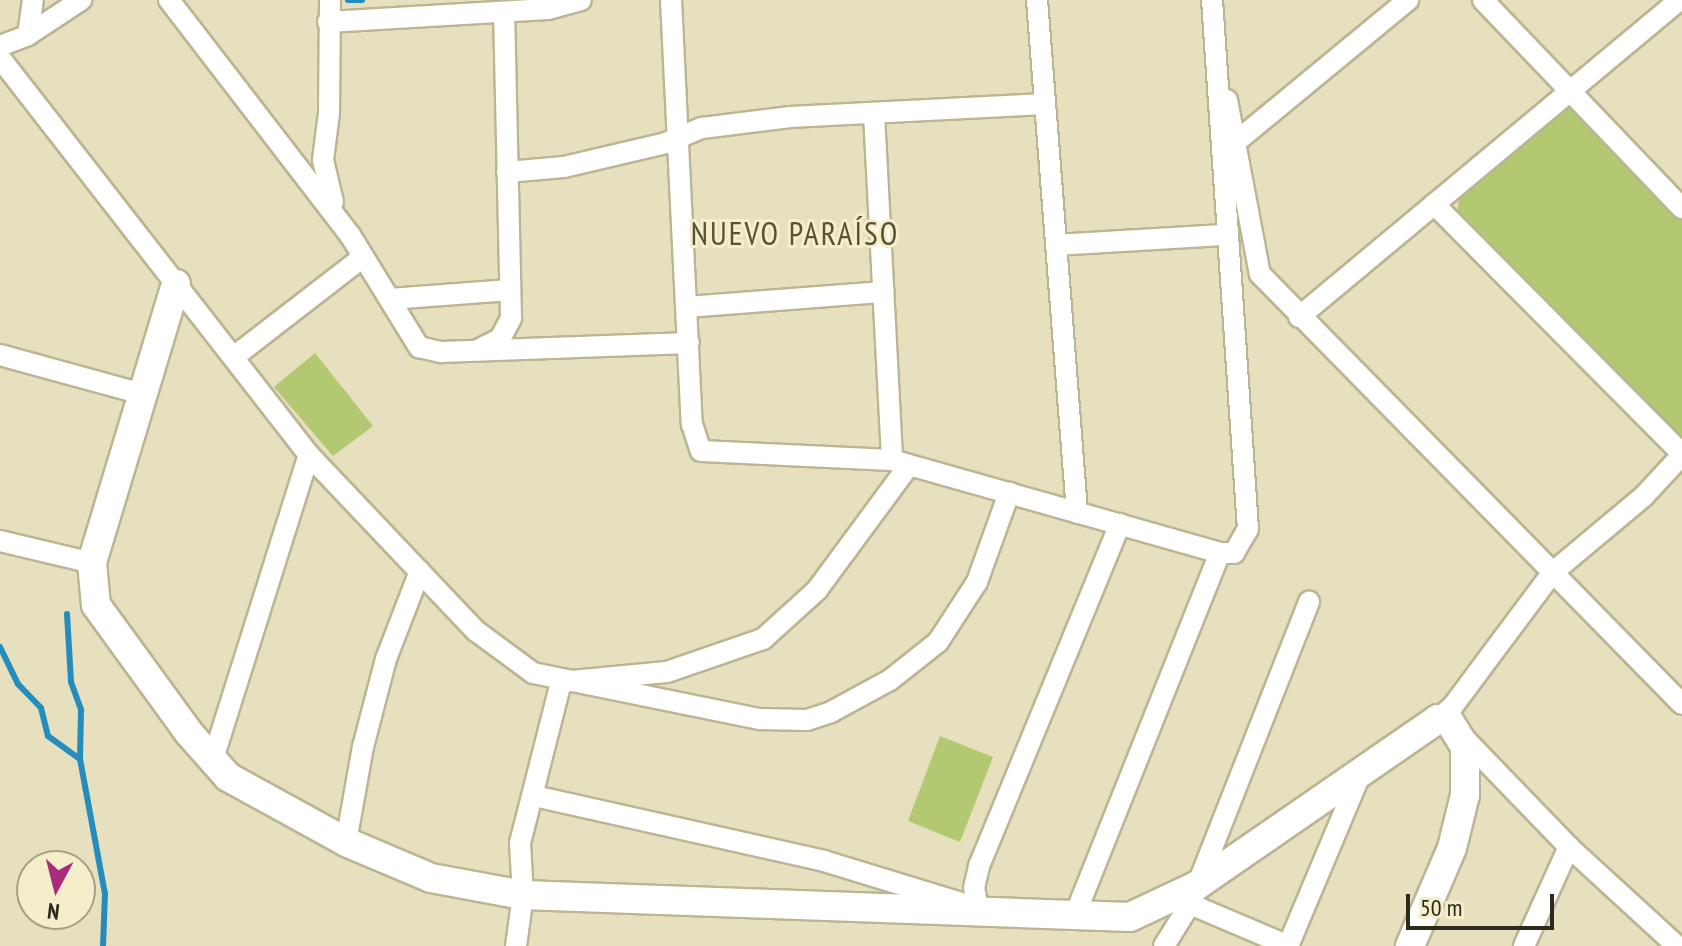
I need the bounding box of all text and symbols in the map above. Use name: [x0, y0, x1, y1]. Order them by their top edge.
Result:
district label: NUEVO PARAÍSO: [691, 214, 899, 252]
north arrow: [16, 850, 96, 930]
scale bar: [1410, 878, 1558, 928]
text: 50 m: [1420, 892, 1462, 923]
text: N: [46, 897, 61, 926]

